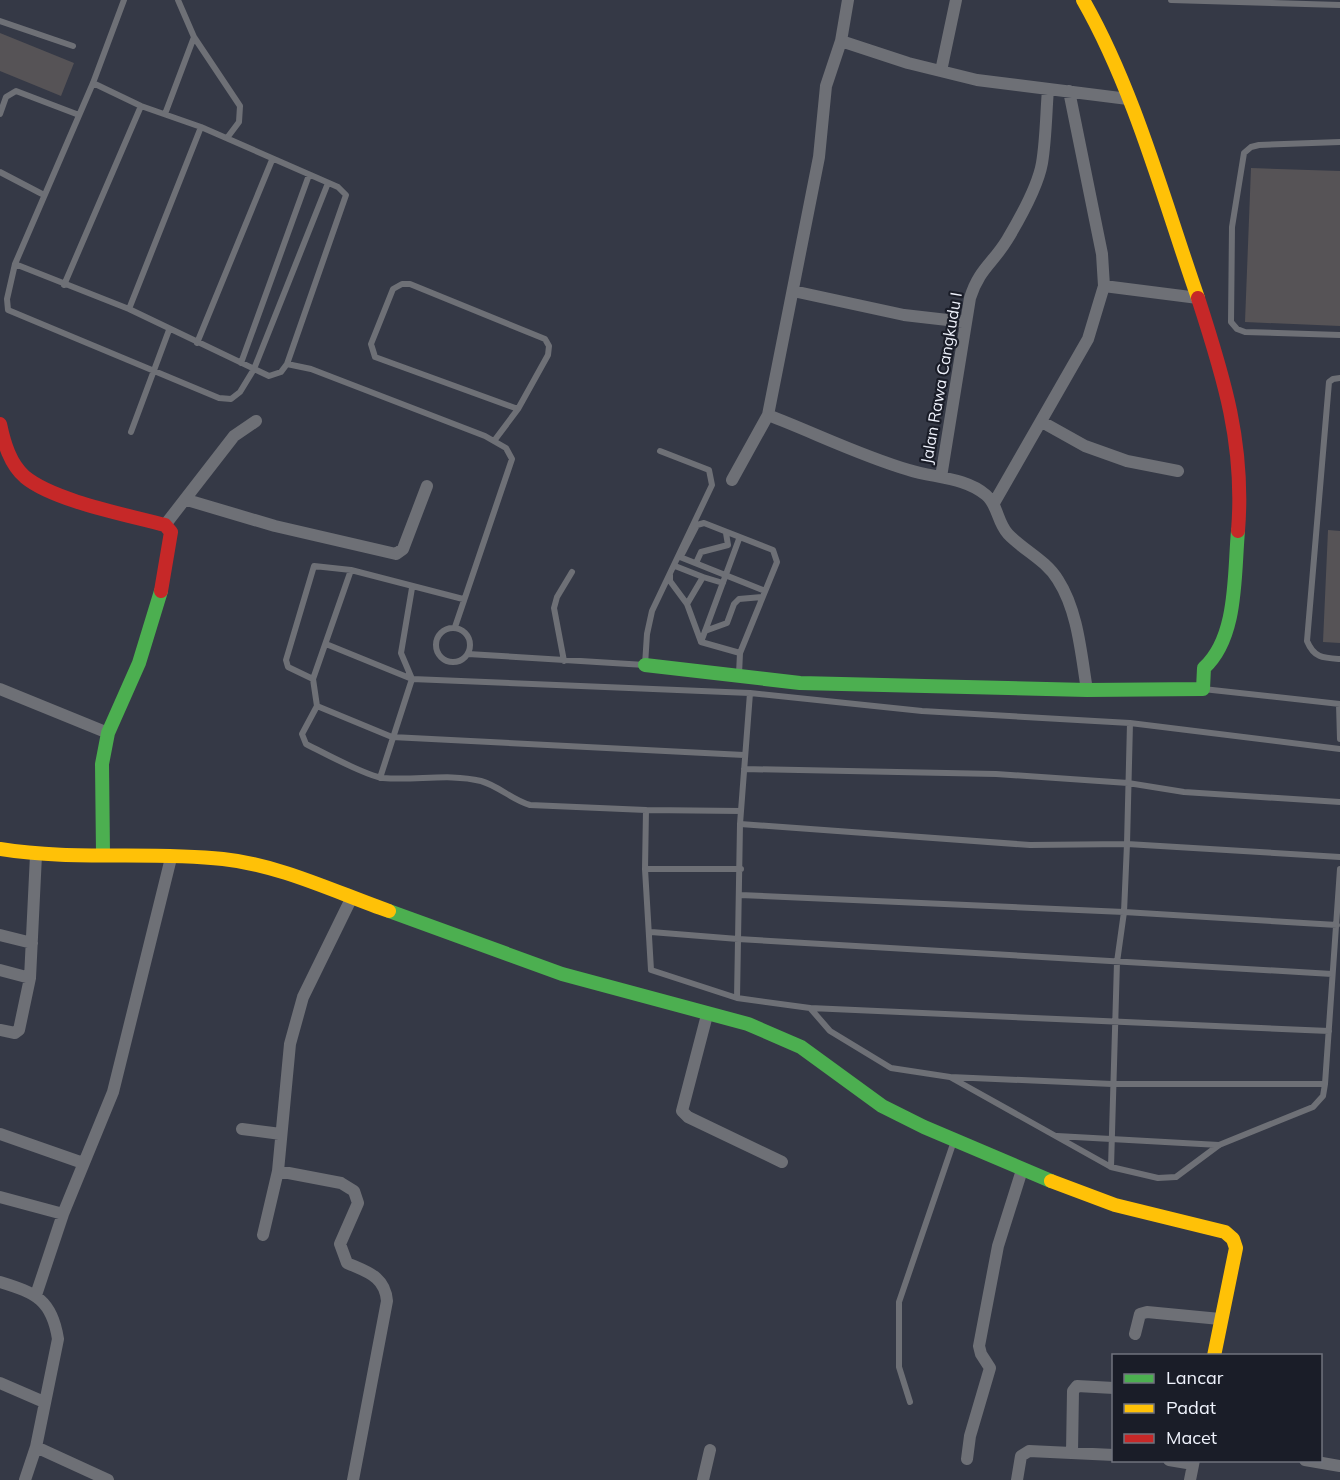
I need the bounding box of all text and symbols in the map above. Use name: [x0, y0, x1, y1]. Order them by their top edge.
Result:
street label: Jalan Rawa Cangkudu I: [916, 291, 966, 465]
legend: [1112, 1354, 1322, 1462]
text: Lancar: [1166, 1366, 1224, 1389]
text: Padat: [1166, 1396, 1216, 1419]
text: Macet: [1166, 1426, 1217, 1449]

